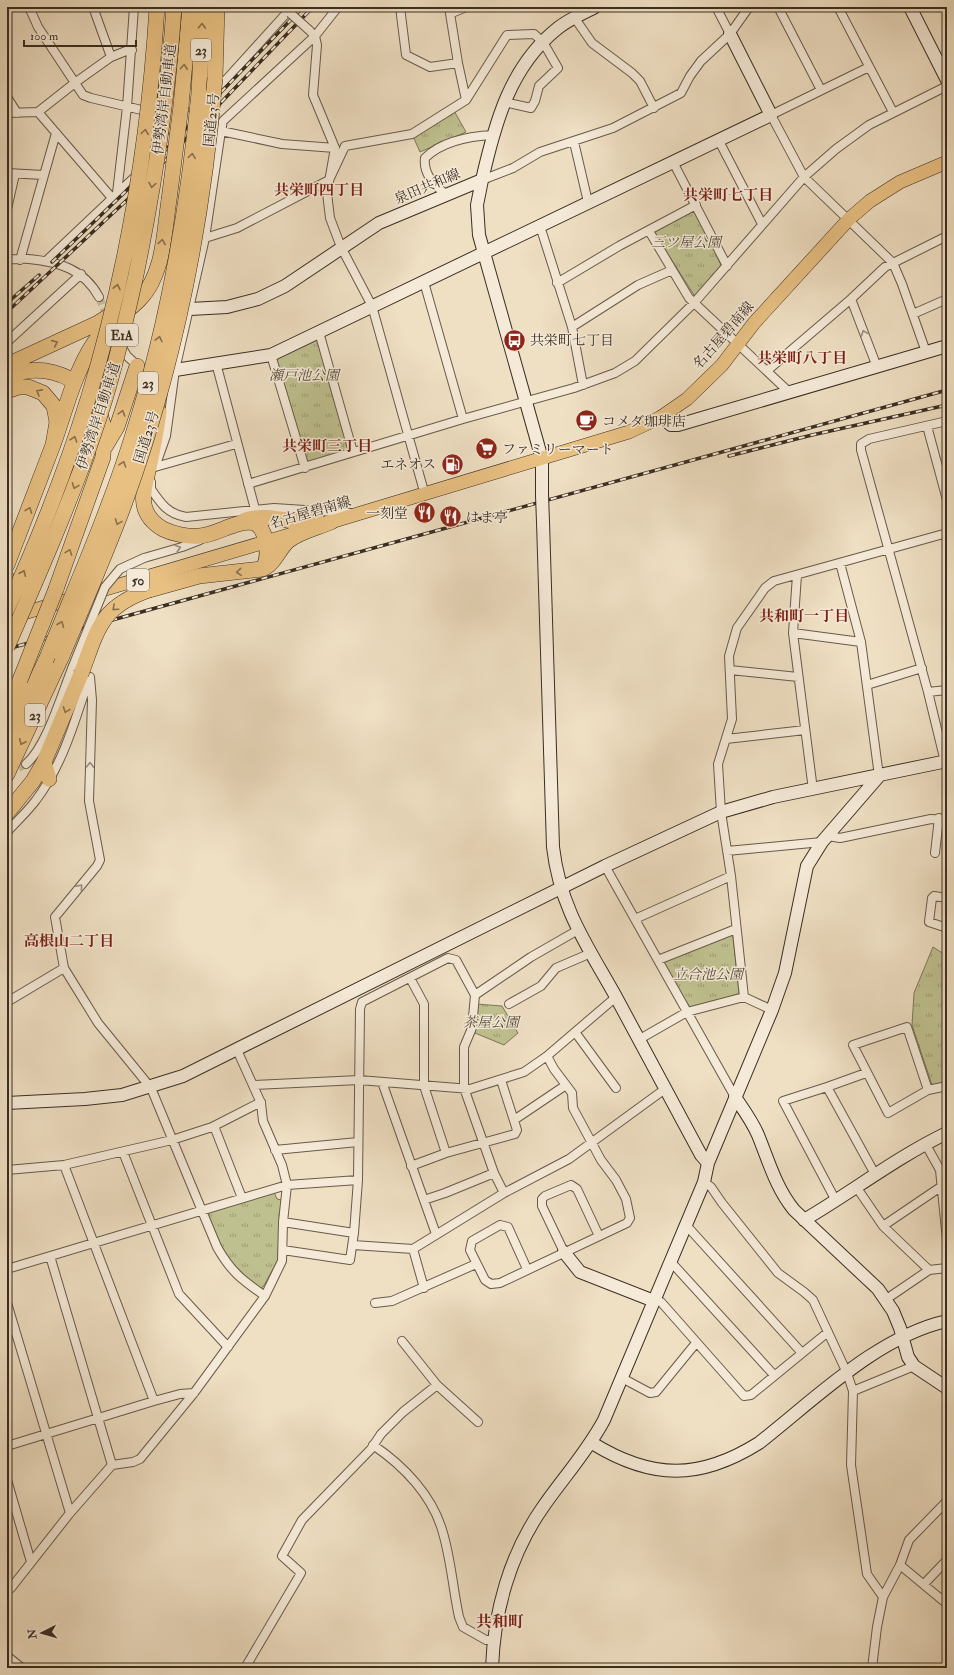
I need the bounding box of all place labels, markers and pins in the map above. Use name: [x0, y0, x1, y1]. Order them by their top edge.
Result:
bus stop icon: 共栄町七丁目: [501, 327, 527, 353]
place label: 共栄町七丁目: [530, 332, 614, 349]
cafe icon: コメダ珈琲店: [573, 408, 599, 434]
place label: コメダ珈琲店: [602, 413, 686, 430]
supermarket icon: ファミリーマート: [473, 436, 499, 462]
place label: ファミリーマート: [502, 441, 614, 458]
fuel station icon: エネオス: [439, 451, 465, 477]
place label: エネオス: [380, 456, 436, 473]
restaurant icon: 一刻堂: [411, 500, 437, 526]
restaurant icon: はま亭: [438, 504, 464, 530]
place label: 一刻堂: [366, 505, 408, 522]
place label: はま亭: [466, 509, 508, 526]

